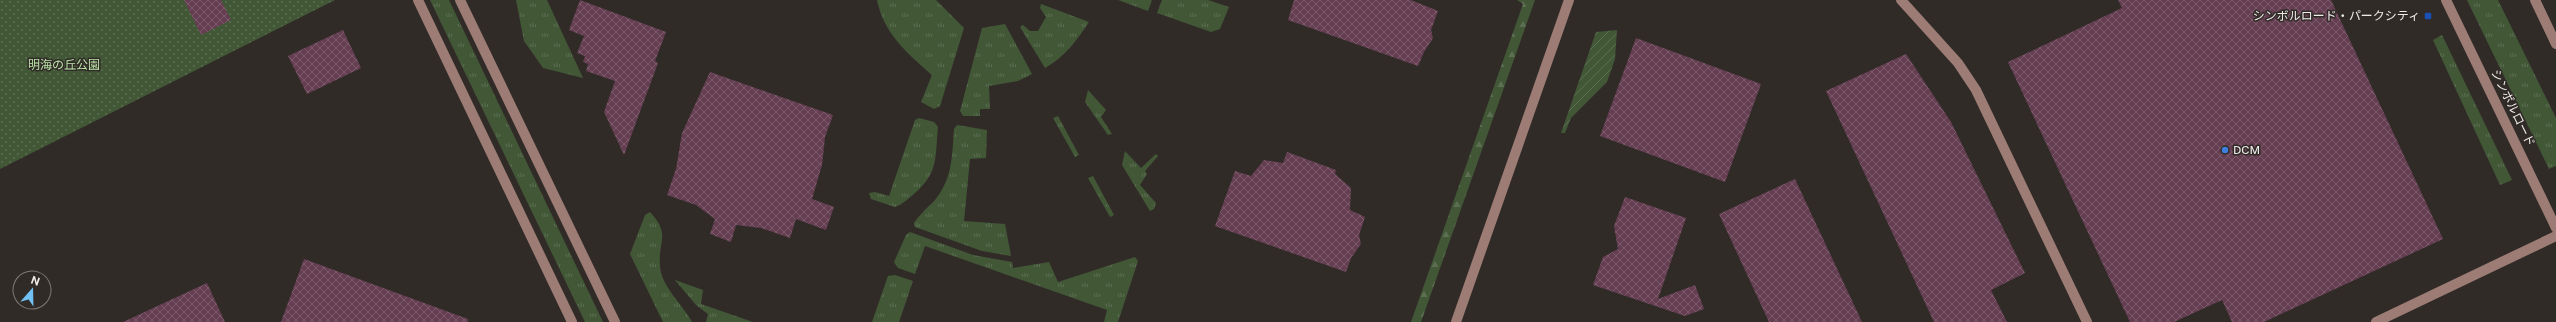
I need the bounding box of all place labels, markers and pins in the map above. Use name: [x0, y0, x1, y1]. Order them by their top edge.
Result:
place label: シンボルロード・パークシティ: [2253, 9, 2420, 23]
marker: シンボルロード・パークシティ: [2423, 11, 2433, 21]
place label: DCM: [2233, 143, 2260, 157]
marker: DCM: [2220, 145, 2230, 155]

